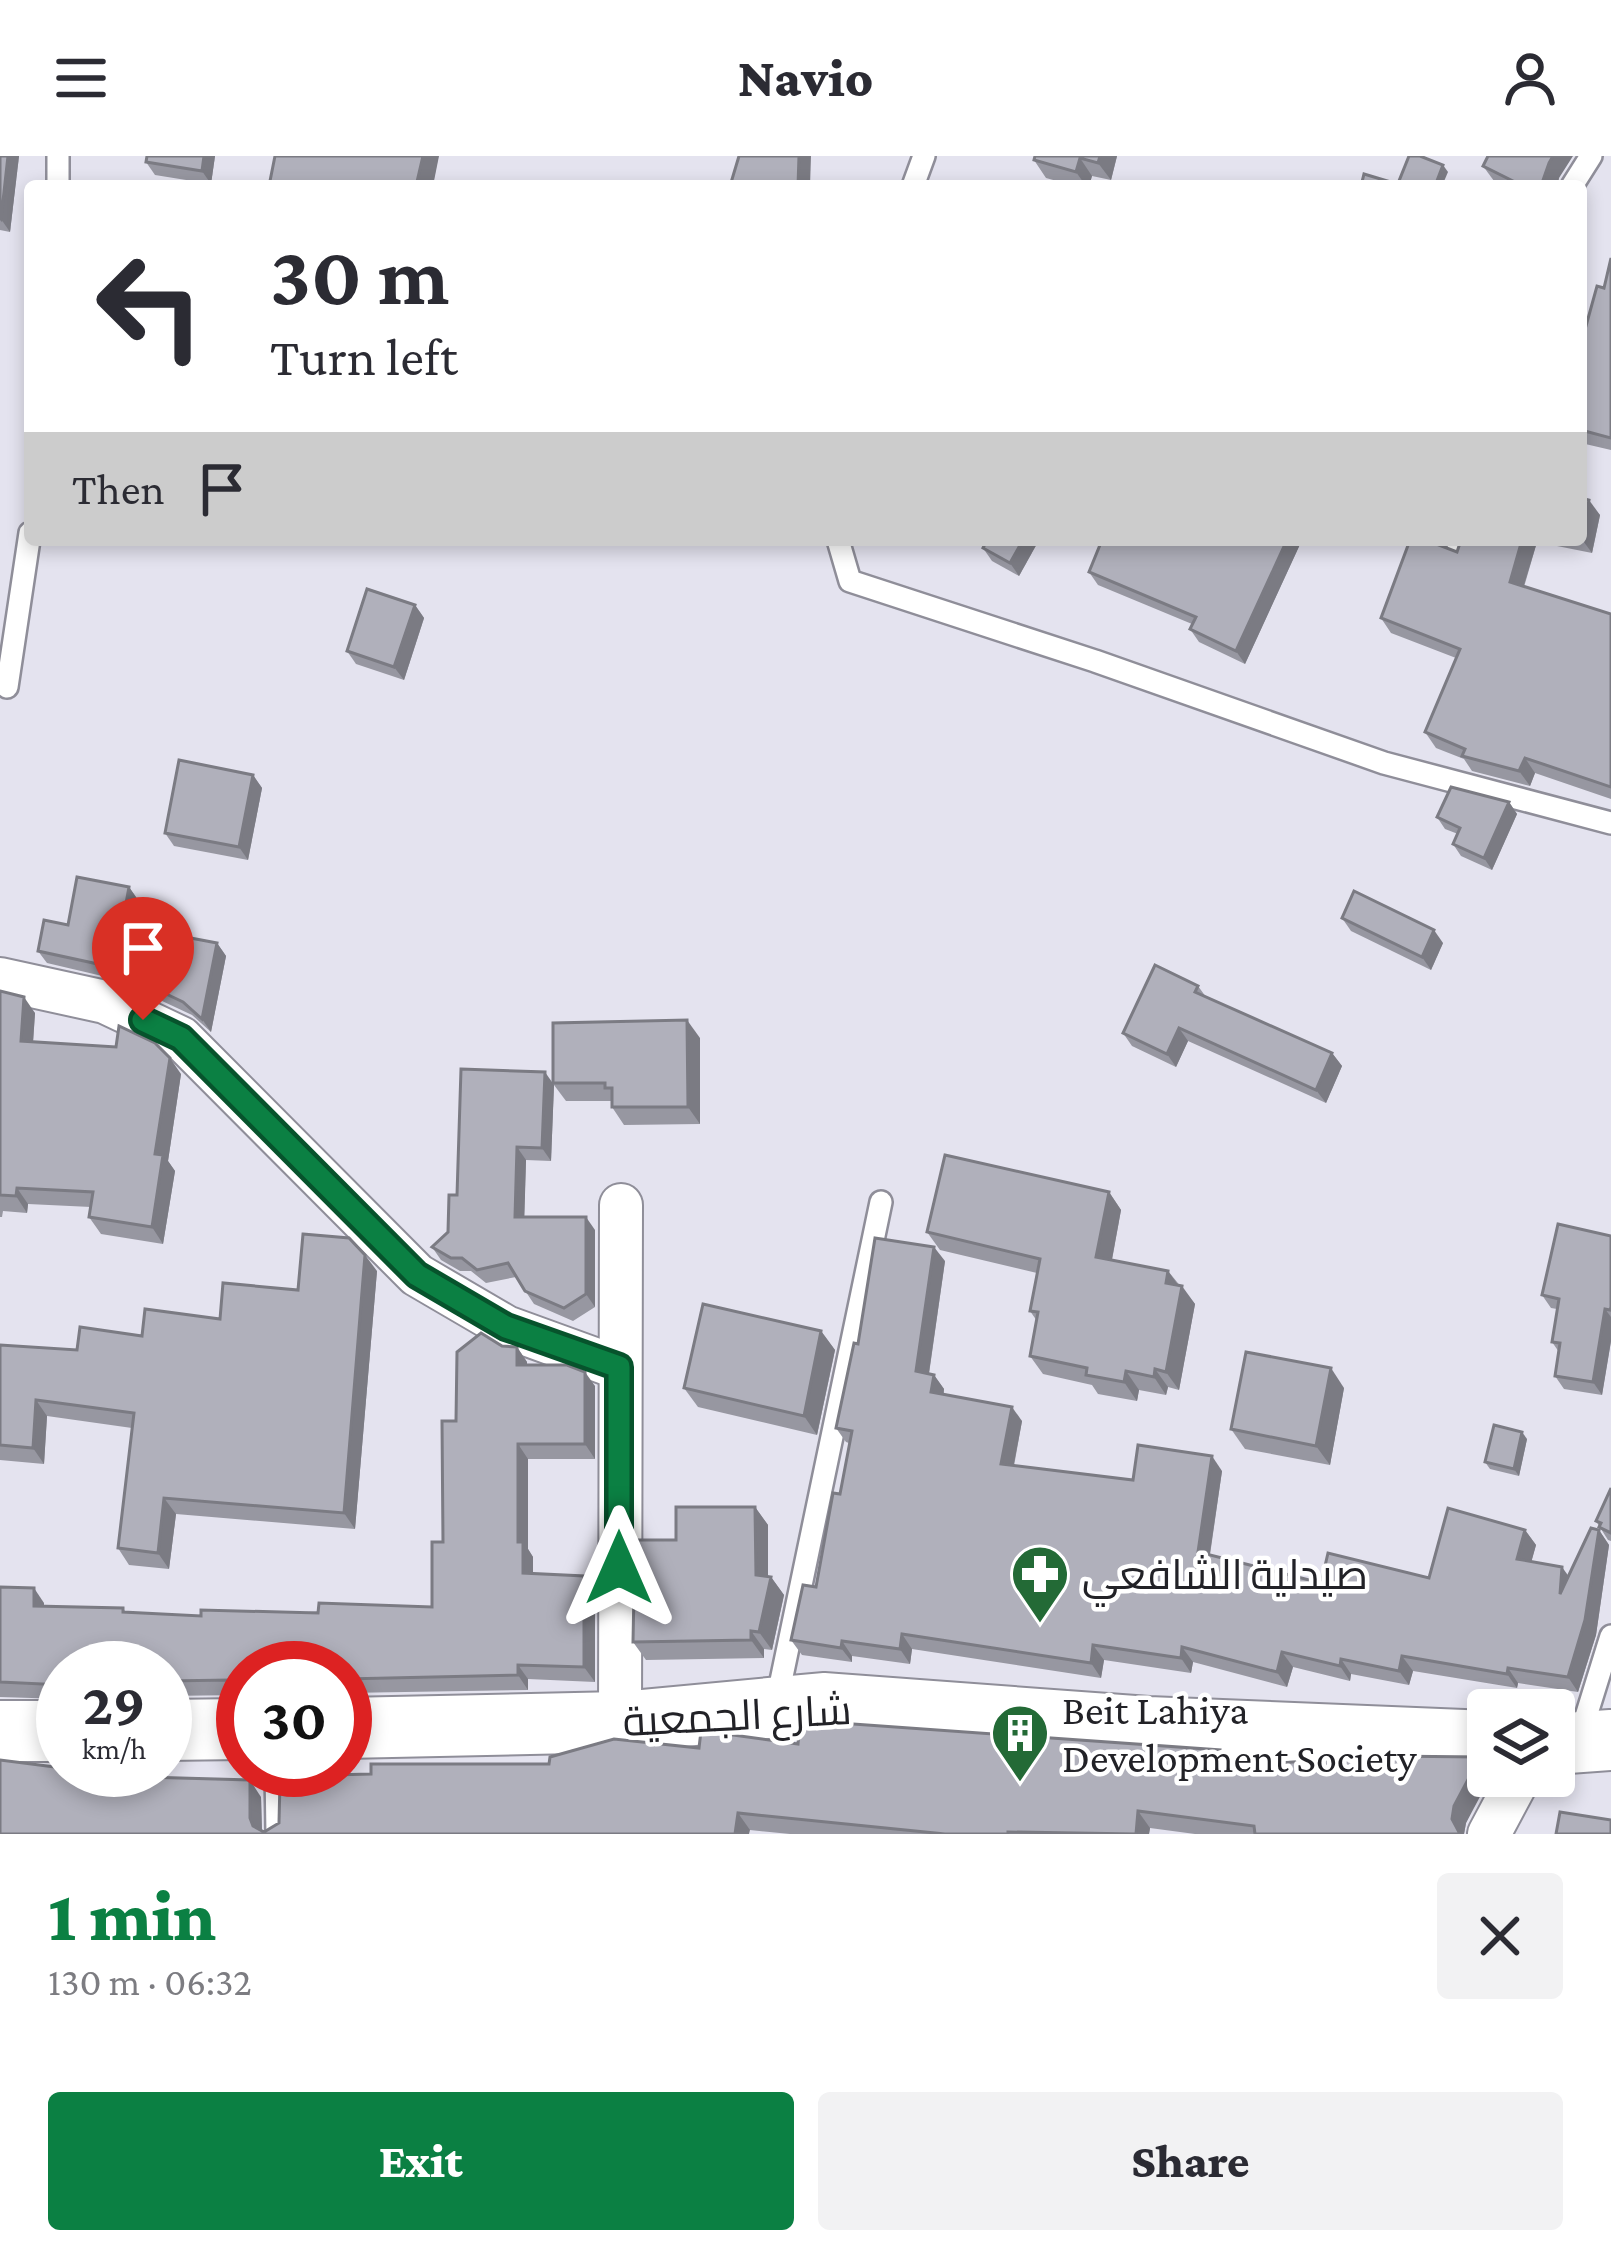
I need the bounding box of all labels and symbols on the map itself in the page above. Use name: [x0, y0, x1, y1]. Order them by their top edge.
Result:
pin: [92, 897, 194, 1020]
position arrow: [556, 1505, 682, 1631]
pharmacy icon: صيدلية الشافعي: [1009, 1543, 1071, 1625]
place label: صيدلية الشافعي: [1082, 1551, 1368, 1607]
speed limit sign: 30: [216, 1641, 372, 1797]
street label: شارع الجمعية: [621, 1686, 853, 1749]
place label: Beit Lahiya Development Society: [1062, 1686, 1417, 1781]
building icon: Beit Lahiya Development Society: [989, 1702, 1051, 1784]

